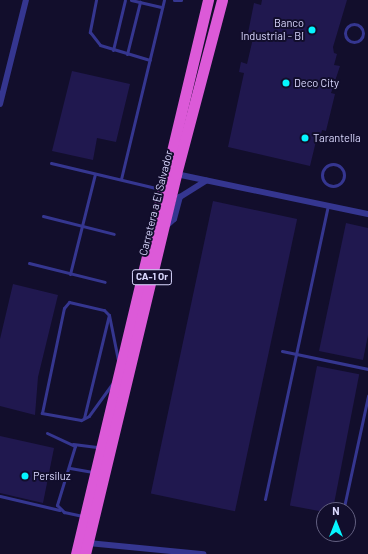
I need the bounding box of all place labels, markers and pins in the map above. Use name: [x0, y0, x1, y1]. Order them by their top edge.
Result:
place label: Banco Industrial - BI: [241, 17, 304, 43]
marker: Banco Industrial - BI: [307, 25, 317, 35]
place label: Deco City: [294, 76, 339, 90]
marker: Deco City: [281, 78, 291, 88]
place label: Tarantella: [313, 131, 361, 145]
marker: Tarantella: [300, 133, 310, 143]
place label: Persiluz: [33, 469, 71, 483]
marker: Persiluz: [20, 471, 30, 481]

